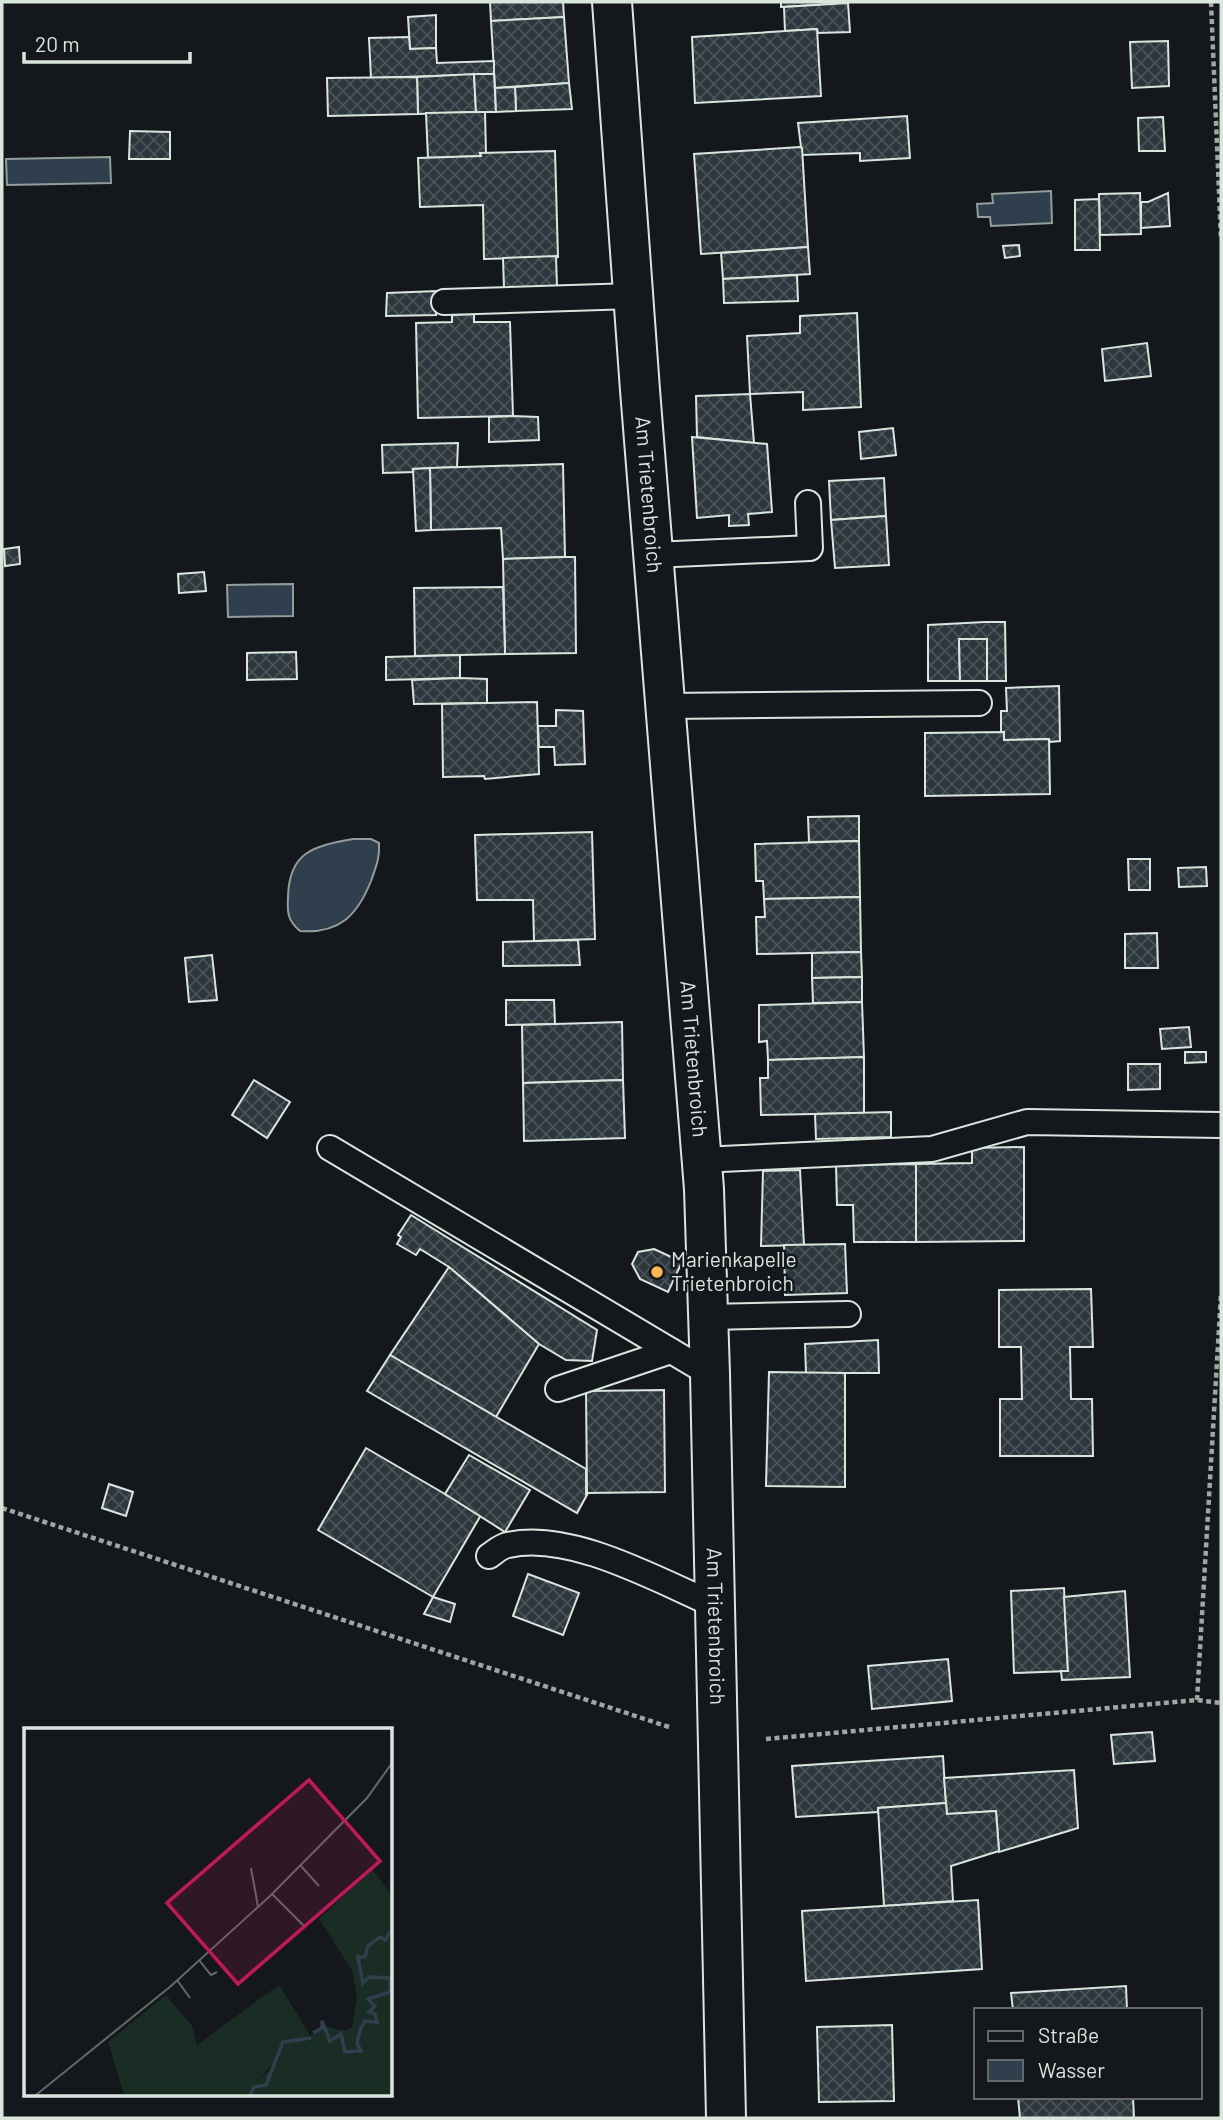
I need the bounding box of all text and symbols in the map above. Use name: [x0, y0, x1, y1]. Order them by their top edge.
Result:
scale bar: [24, 21, 191, 65]
text: 20 m: [35, 31, 80, 56]
street label: Am Trietenbroich: [631, 415, 669, 574]
street label: Am Trietenbroich: [676, 979, 714, 1138]
place label: Marienkapelle Trietenbroich: [671, 1246, 797, 1295]
marker: Marienkapelle Trietenbroich: [649, 1264, 665, 1280]
street label: Am Trietenbroich: [703, 1547, 731, 1705]
inset map: [24, 1728, 392, 2096]
legend: [974, 2008, 1202, 2099]
text: Straße: [1038, 2022, 1099, 2047]
text: Wasser: [1038, 2057, 1105, 2082]

